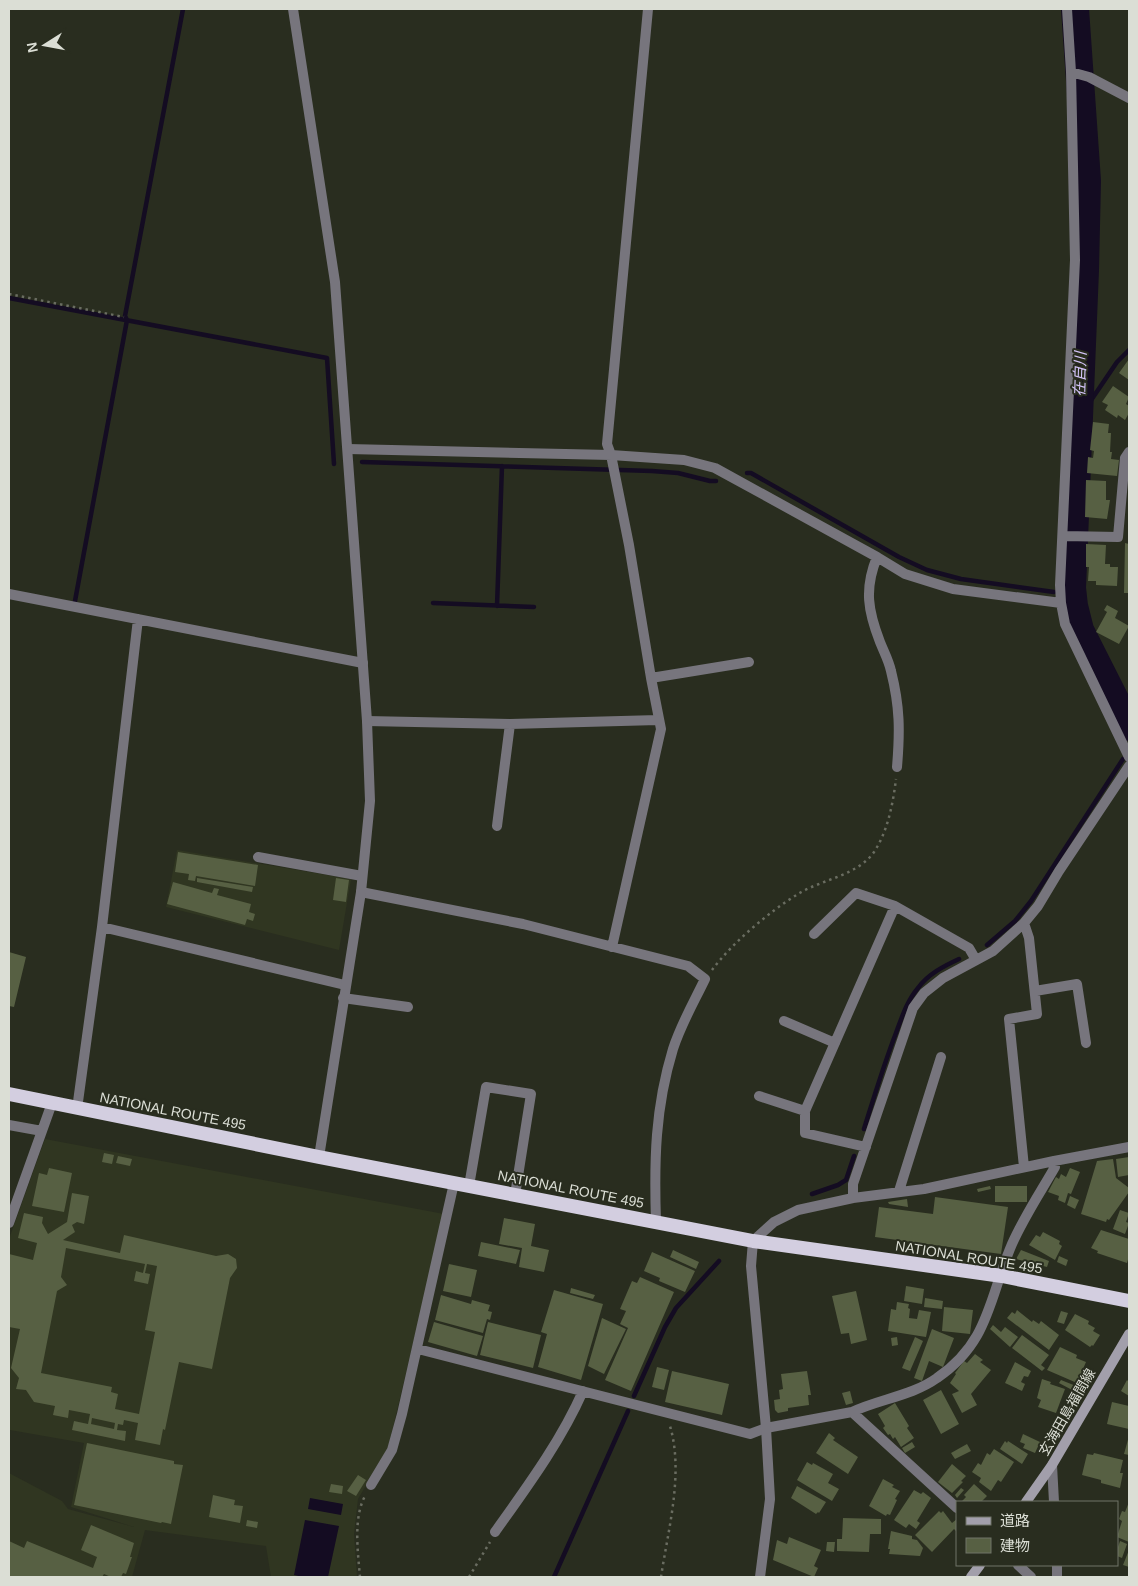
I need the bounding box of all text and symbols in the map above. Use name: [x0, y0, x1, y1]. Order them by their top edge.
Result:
north arrow: [20, 20, 70, 70]
text: N: [23, 41, 41, 54]
water label: 在自川: [1070, 349, 1089, 397]
street label: NATIONAL ROUTE 495: [99, 1089, 248, 1133]
street label: NATIONAL ROUTE 495: [497, 1167, 646, 1211]
street label: NATIONAL ROUTE 495: [894, 1237, 1044, 1277]
street label: 玄海田島福間線: [1036, 1366, 1098, 1458]
legend: [956, 1501, 1118, 1566]
text: 道路: [1000, 1512, 1030, 1529]
text: 建物: [1000, 1537, 1030, 1554]

